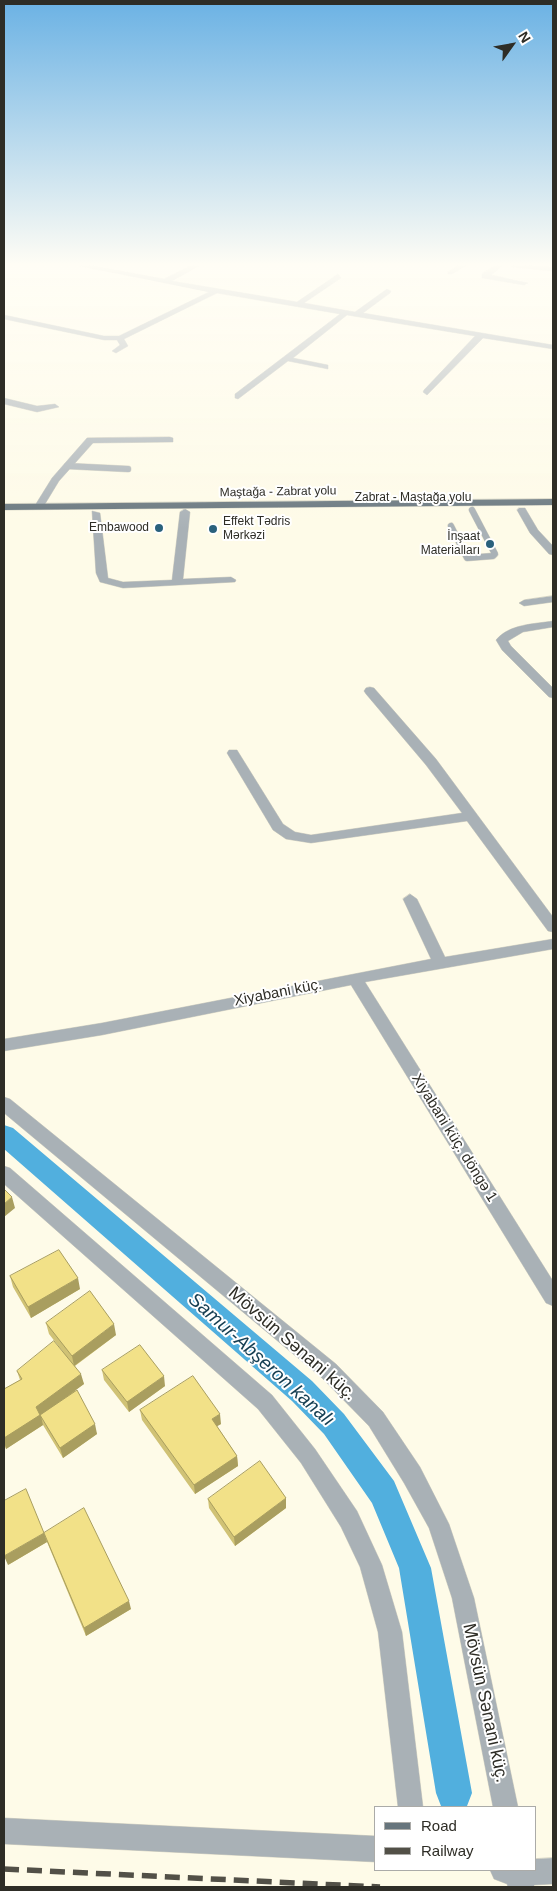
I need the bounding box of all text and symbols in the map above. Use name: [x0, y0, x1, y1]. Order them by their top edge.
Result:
north arrow: [487, 20, 537, 70]
text: N: [515, 29, 534, 46]
street label: Maştağa - Zabrat yolu: [220, 484, 336, 500]
street label: Zabrat - Maştağa yolu: [355, 491, 471, 505]
place label: Effekt Tədris Mərkəzi: [223, 515, 290, 543]
place label: Embawood: [89, 521, 149, 535]
marker: Embawood: [153, 522, 165, 534]
marker: Effekt Tədris Mərkəzi: [207, 523, 219, 535]
place label: İnşaat Materialları: [421, 530, 480, 558]
marker: İnşaat Materialları: [484, 538, 496, 550]
street label: Xiyabani küç.: [232, 976, 324, 1010]
street label: Xiyabani küç. döngə 1: [407, 1071, 501, 1205]
street label: Mövsün Sənani küç.: [224, 1283, 360, 1405]
water label: Samur-Abşeron kanalı: [183, 1288, 339, 1432]
street label: Mövsün Sənani küç.: [458, 1621, 512, 1785]
legend: [374, 1806, 537, 1871]
text: Road: [421, 1817, 457, 1834]
text: Railway: [421, 1842, 474, 1859]

